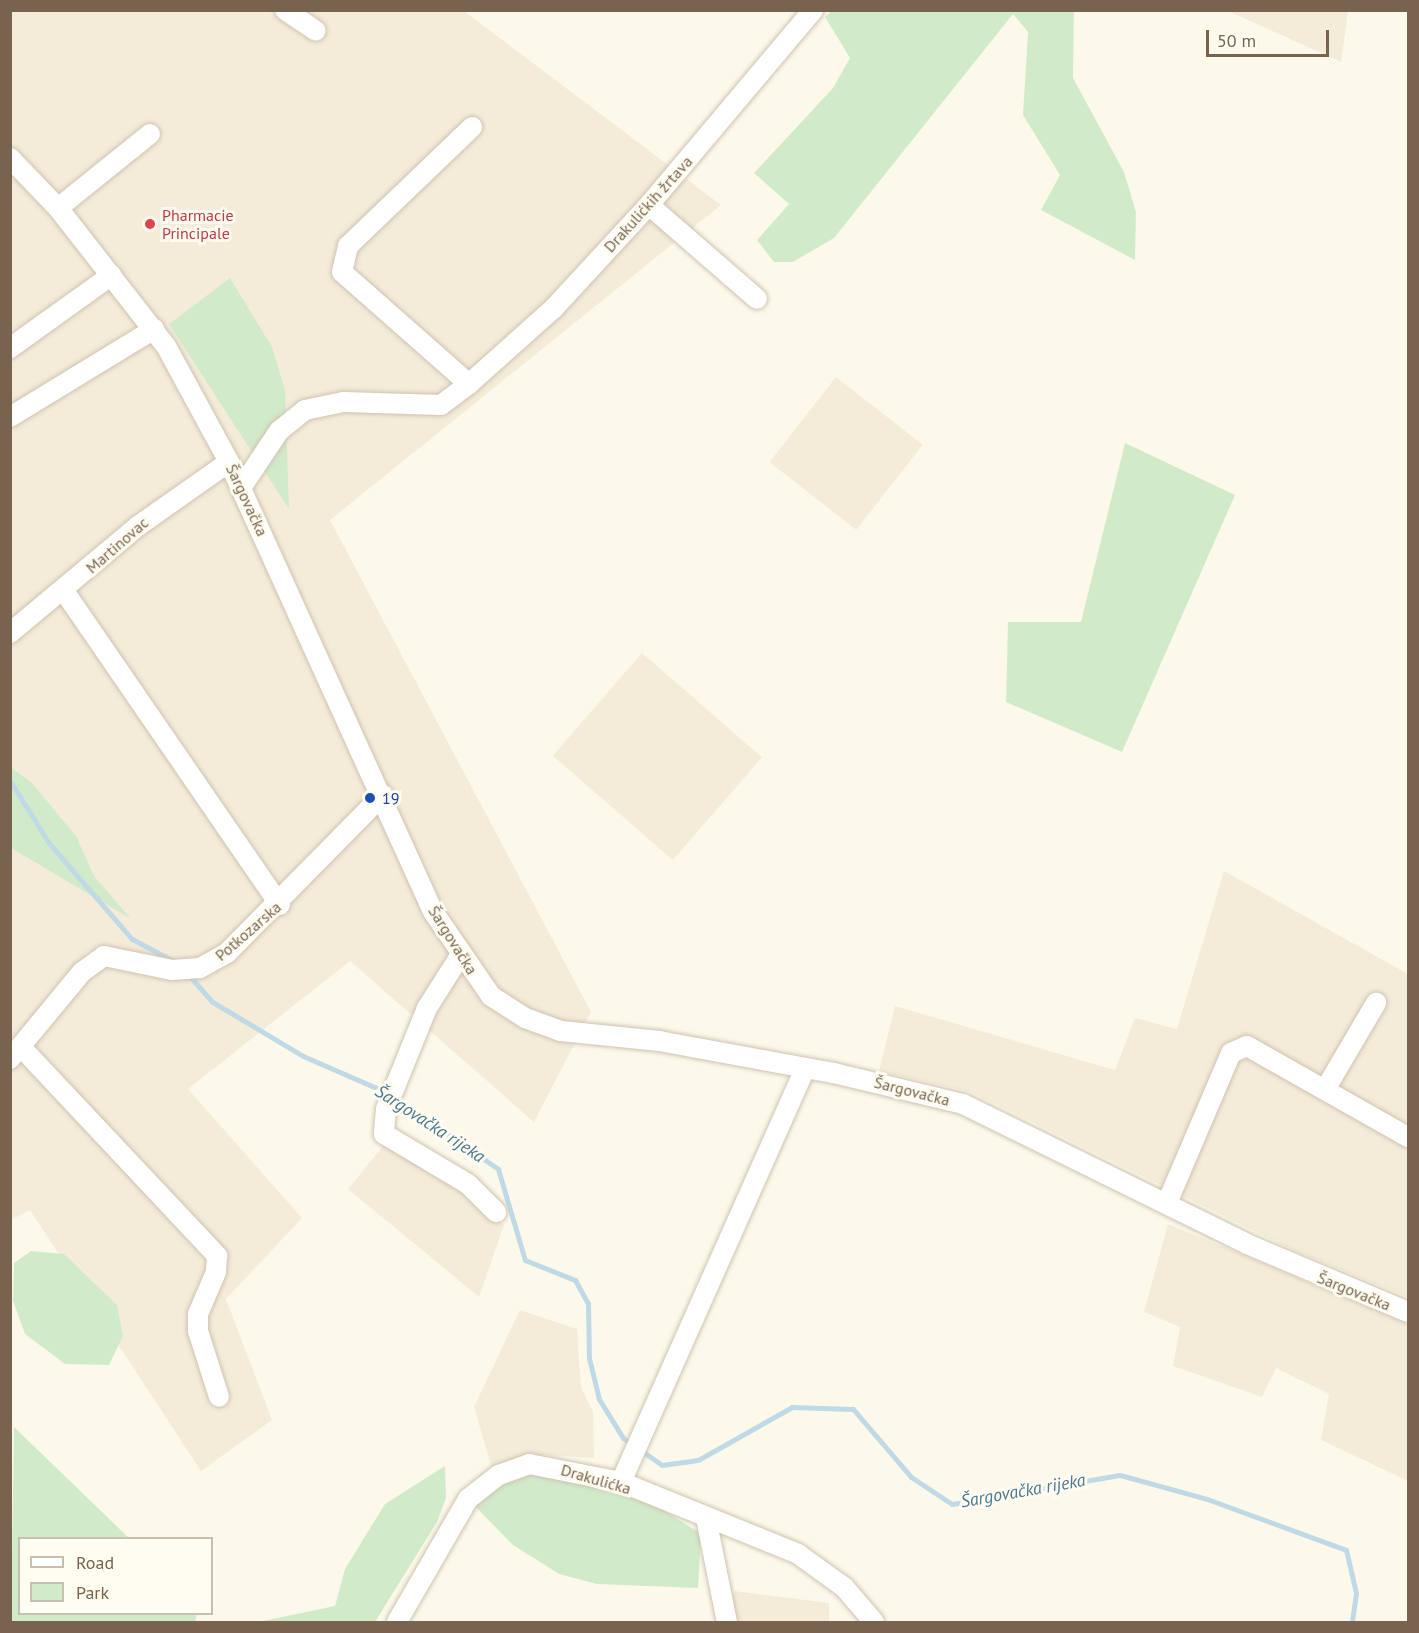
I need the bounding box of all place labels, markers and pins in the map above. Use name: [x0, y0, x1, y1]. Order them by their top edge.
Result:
place label: Pharmacie Principale: [162, 205, 234, 243]
marker: Pharmacie Principale: [143, 217, 157, 231]
place label: 19: [382, 788, 399, 808]
marker: 19: [363, 791, 377, 805]

